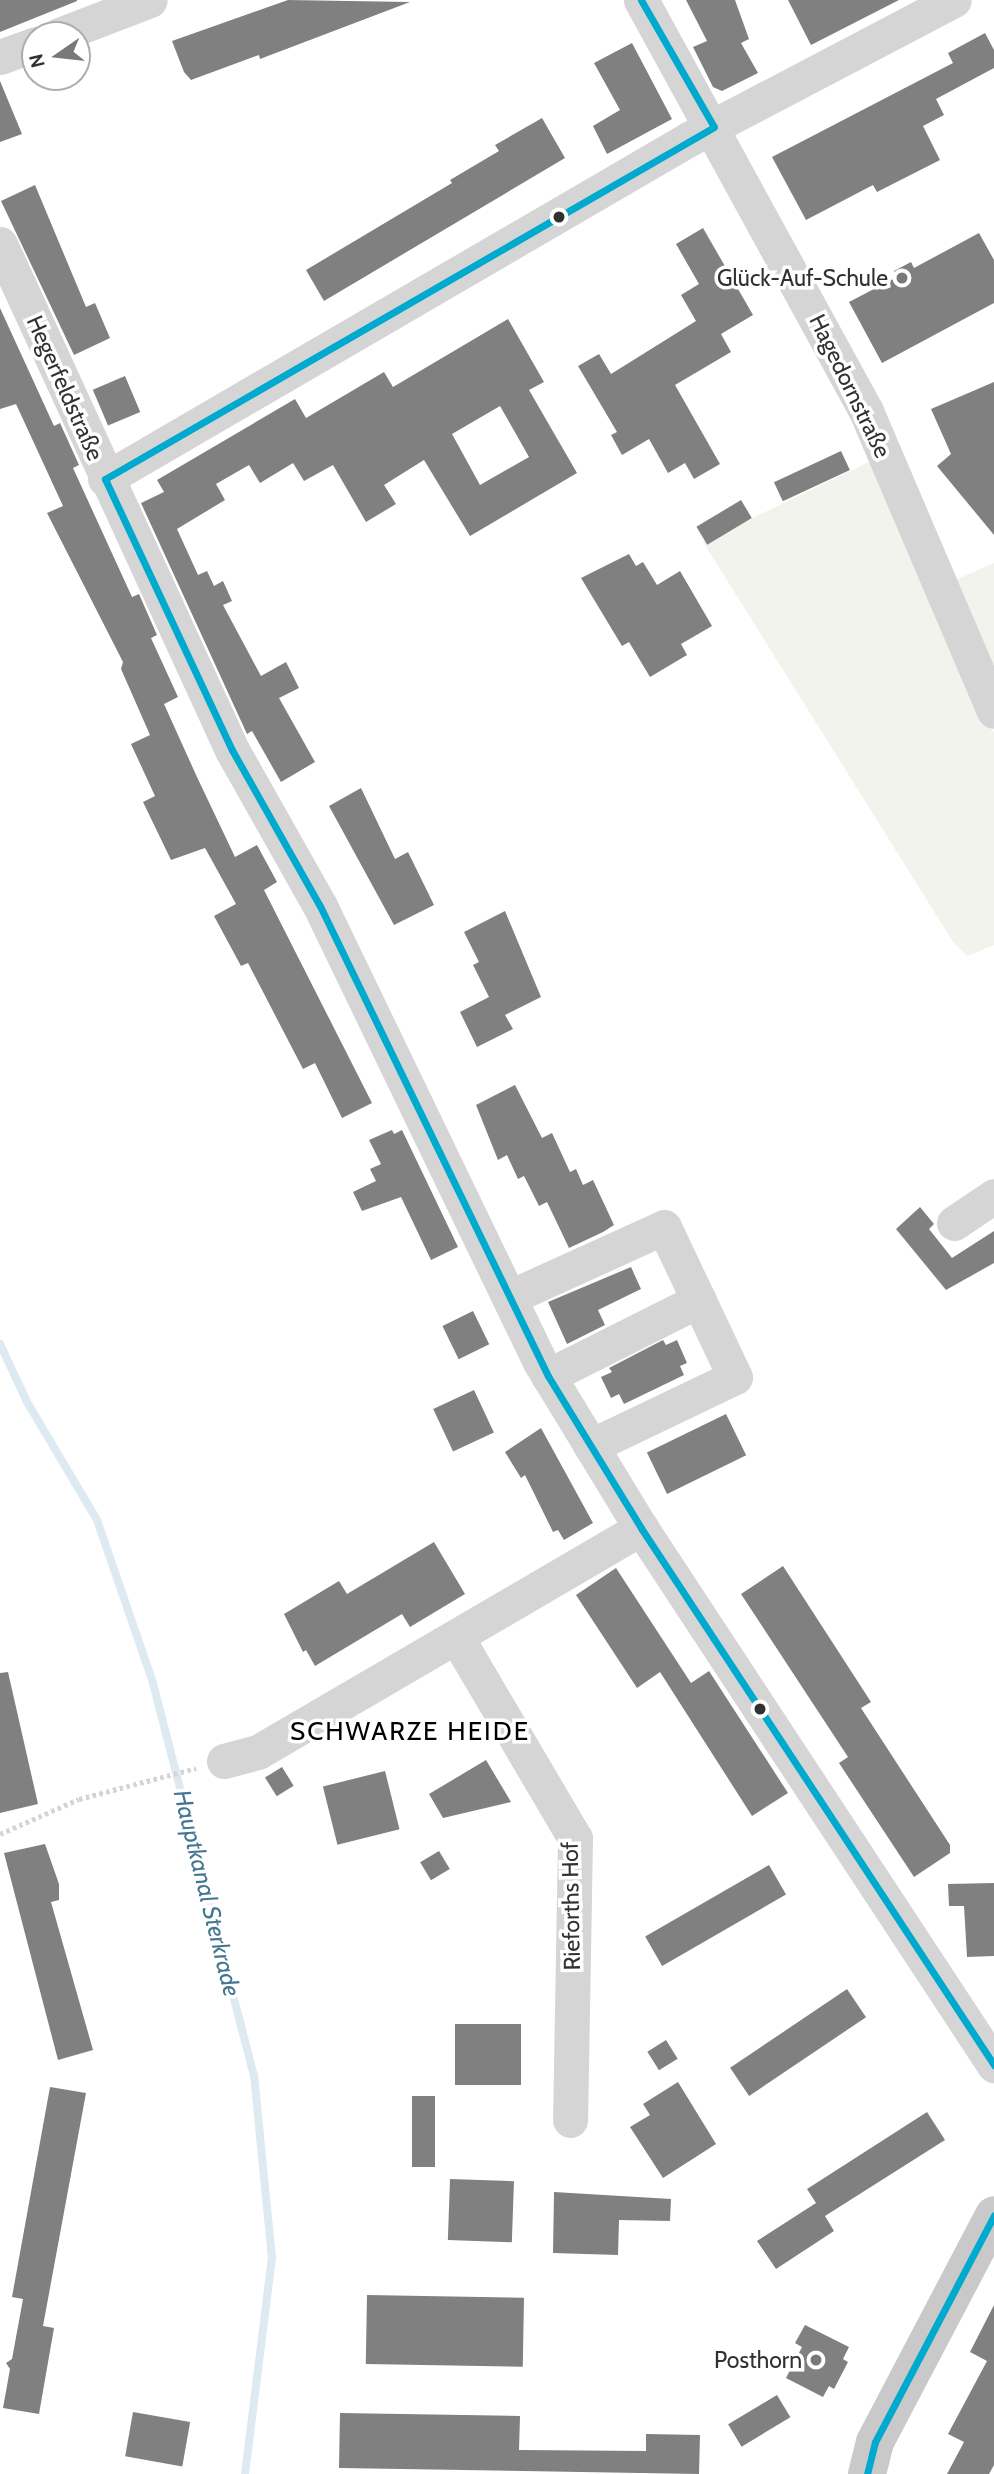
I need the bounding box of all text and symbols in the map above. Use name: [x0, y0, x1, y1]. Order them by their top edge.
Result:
north arrow: [21, 21, 91, 91]
text: N: [24, 51, 50, 70]
unlabelled marker: [552, 210, 566, 224]
place label: Glück-Auf-Schule: [717, 264, 888, 292]
marker: Glück-Auf-Schule: [894, 270, 910, 286]
street label: Hagedornstraße: [803, 310, 897, 462]
street label: Hegerfeldstraße: [21, 311, 109, 465]
unlabelled marker: [753, 1702, 767, 1716]
district label: SCHWARZE HEIDE: [292, 1716, 528, 1748]
water label: Hauptkanal Sterkrade: [167, 1787, 247, 1999]
street label: Rieforths Hof: [556, 1841, 586, 1971]
place label: Posthorn: [714, 2346, 802, 2374]
marker: Posthorn: [808, 2352, 824, 2368]

